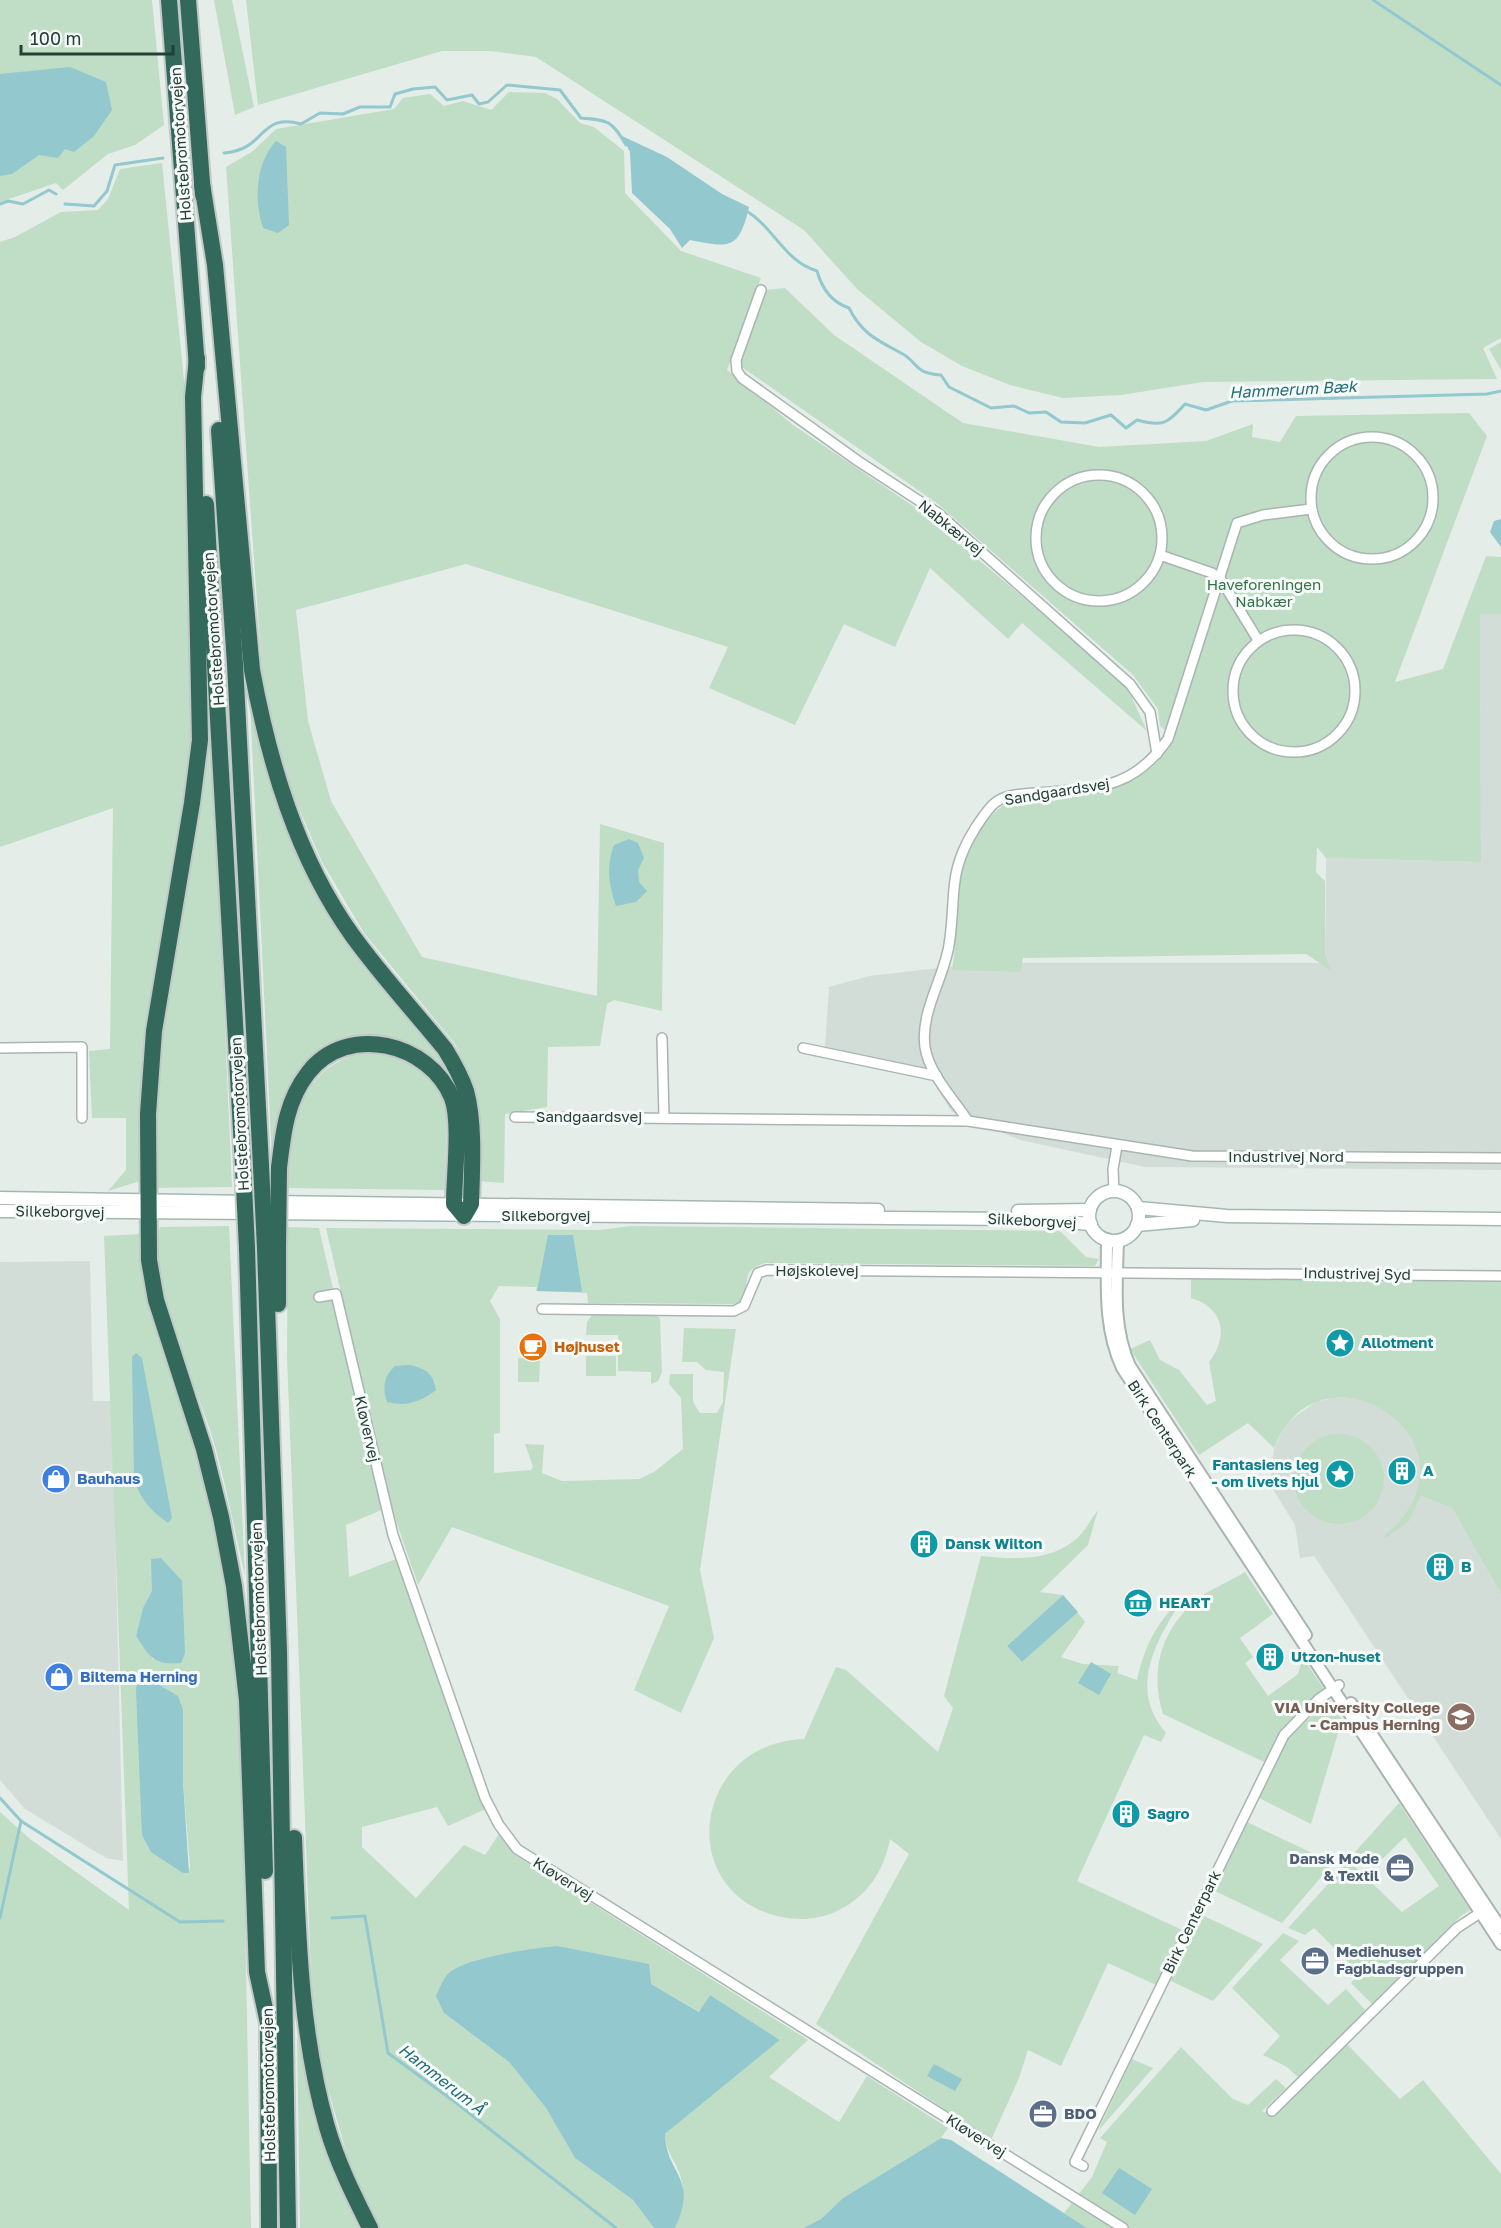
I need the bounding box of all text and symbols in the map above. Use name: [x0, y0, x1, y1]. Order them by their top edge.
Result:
scale bar: [21, 18, 172, 56]
text: 100 m: [30, 27, 81, 49]
street label: Holstebromotorvejen: [166, 67, 194, 222]
water label: Hammerum Bæk: [1229, 376, 1359, 402]
street label: Nabkærvej: [915, 496, 988, 559]
street label: Holstebromotorvejen: [199, 552, 227, 707]
park label: Haveforeningen Nabkær: [1207, 575, 1321, 610]
street label: Sandgaardsvej: [1003, 774, 1111, 808]
street label: Holstebromotorvejen: [226, 1037, 252, 1191]
street label: Sandgaardsvej: [536, 1107, 642, 1125]
street label: Industrivej Nord: [1228, 1147, 1344, 1165]
street label: Silkeborgvej: [15, 1201, 105, 1221]
street label: Silkeborgvej: [501, 1206, 591, 1224]
street label: Silkeborgvej: [987, 1209, 1077, 1231]
street label: Højskolevej: [775, 1261, 859, 1279]
street label: Industrivej Syd: [1303, 1263, 1411, 1283]
place icon: Allotment: [1324, 1327, 1356, 1359]
cafe icon: Højhuset: [517, 1331, 549, 1363]
place label: Allotment: [1361, 1333, 1433, 1351]
place label: Højhuset: [554, 1337, 620, 1355]
street label: Birk Centerpark: [1125, 1376, 1201, 1481]
street label: Kløvervej: [352, 1394, 384, 1464]
place label: Fantasiens leg - om livets hjul: [1212, 1455, 1319, 1490]
building icon: A: [1386, 1455, 1418, 1487]
place icon: Fantasiens leg - om livets hjul: [1324, 1458, 1356, 1490]
place label: A: [1423, 1461, 1434, 1479]
shop icon: Bauhaus: [40, 1463, 72, 1495]
place label: Bauhaus: [77, 1469, 140, 1487]
street label: Holstebromotorvejen: [246, 1522, 270, 1676]
building icon: Dansk Wilton: [908, 1528, 940, 1560]
place label: Dansk Wilton: [945, 1534, 1042, 1552]
building icon: B: [1424, 1551, 1456, 1583]
place label: B: [1461, 1557, 1472, 1575]
museum icon: HEART: [1122, 1587, 1154, 1619]
place label: HEART: [1159, 1593, 1211, 1611]
building icon: Utzon-huset: [1254, 1641, 1286, 1673]
place label: Utzon-huset: [1291, 1647, 1381, 1665]
shop icon: Biltema Herning: [43, 1661, 75, 1693]
place label: Biltema Herning: [80, 1667, 197, 1685]
place label: VIA University College - Campus Herning: [1274, 1698, 1440, 1733]
school or university icon: VIA University College - Campus Herning: [1445, 1701, 1477, 1733]
building icon: Sagro: [1110, 1798, 1142, 1830]
place label: Sagro: [1147, 1804, 1190, 1822]
place label: Dansk Mode & Textil: [1289, 1849, 1379, 1884]
office icon: Dansk Mode & Textil: [1384, 1852, 1416, 1884]
street label: Kløvervej: [530, 1853, 597, 1904]
street label: Birk Centerpark: [1158, 1867, 1224, 1976]
place label: Mediehuset Fagbladsgruppen: [1336, 1942, 1464, 1977]
office icon: Mediehuset Fagbladsgruppen: [1299, 1945, 1331, 1977]
street label: Holstebromotorvejen: [258, 2008, 278, 2162]
water label: Hammerum Å: [395, 2039, 489, 2119]
office icon: BDO: [1027, 2098, 1059, 2130]
place label: BDO: [1064, 2104, 1097, 2122]
street label: Kløvervej: [943, 2110, 1010, 2161]

